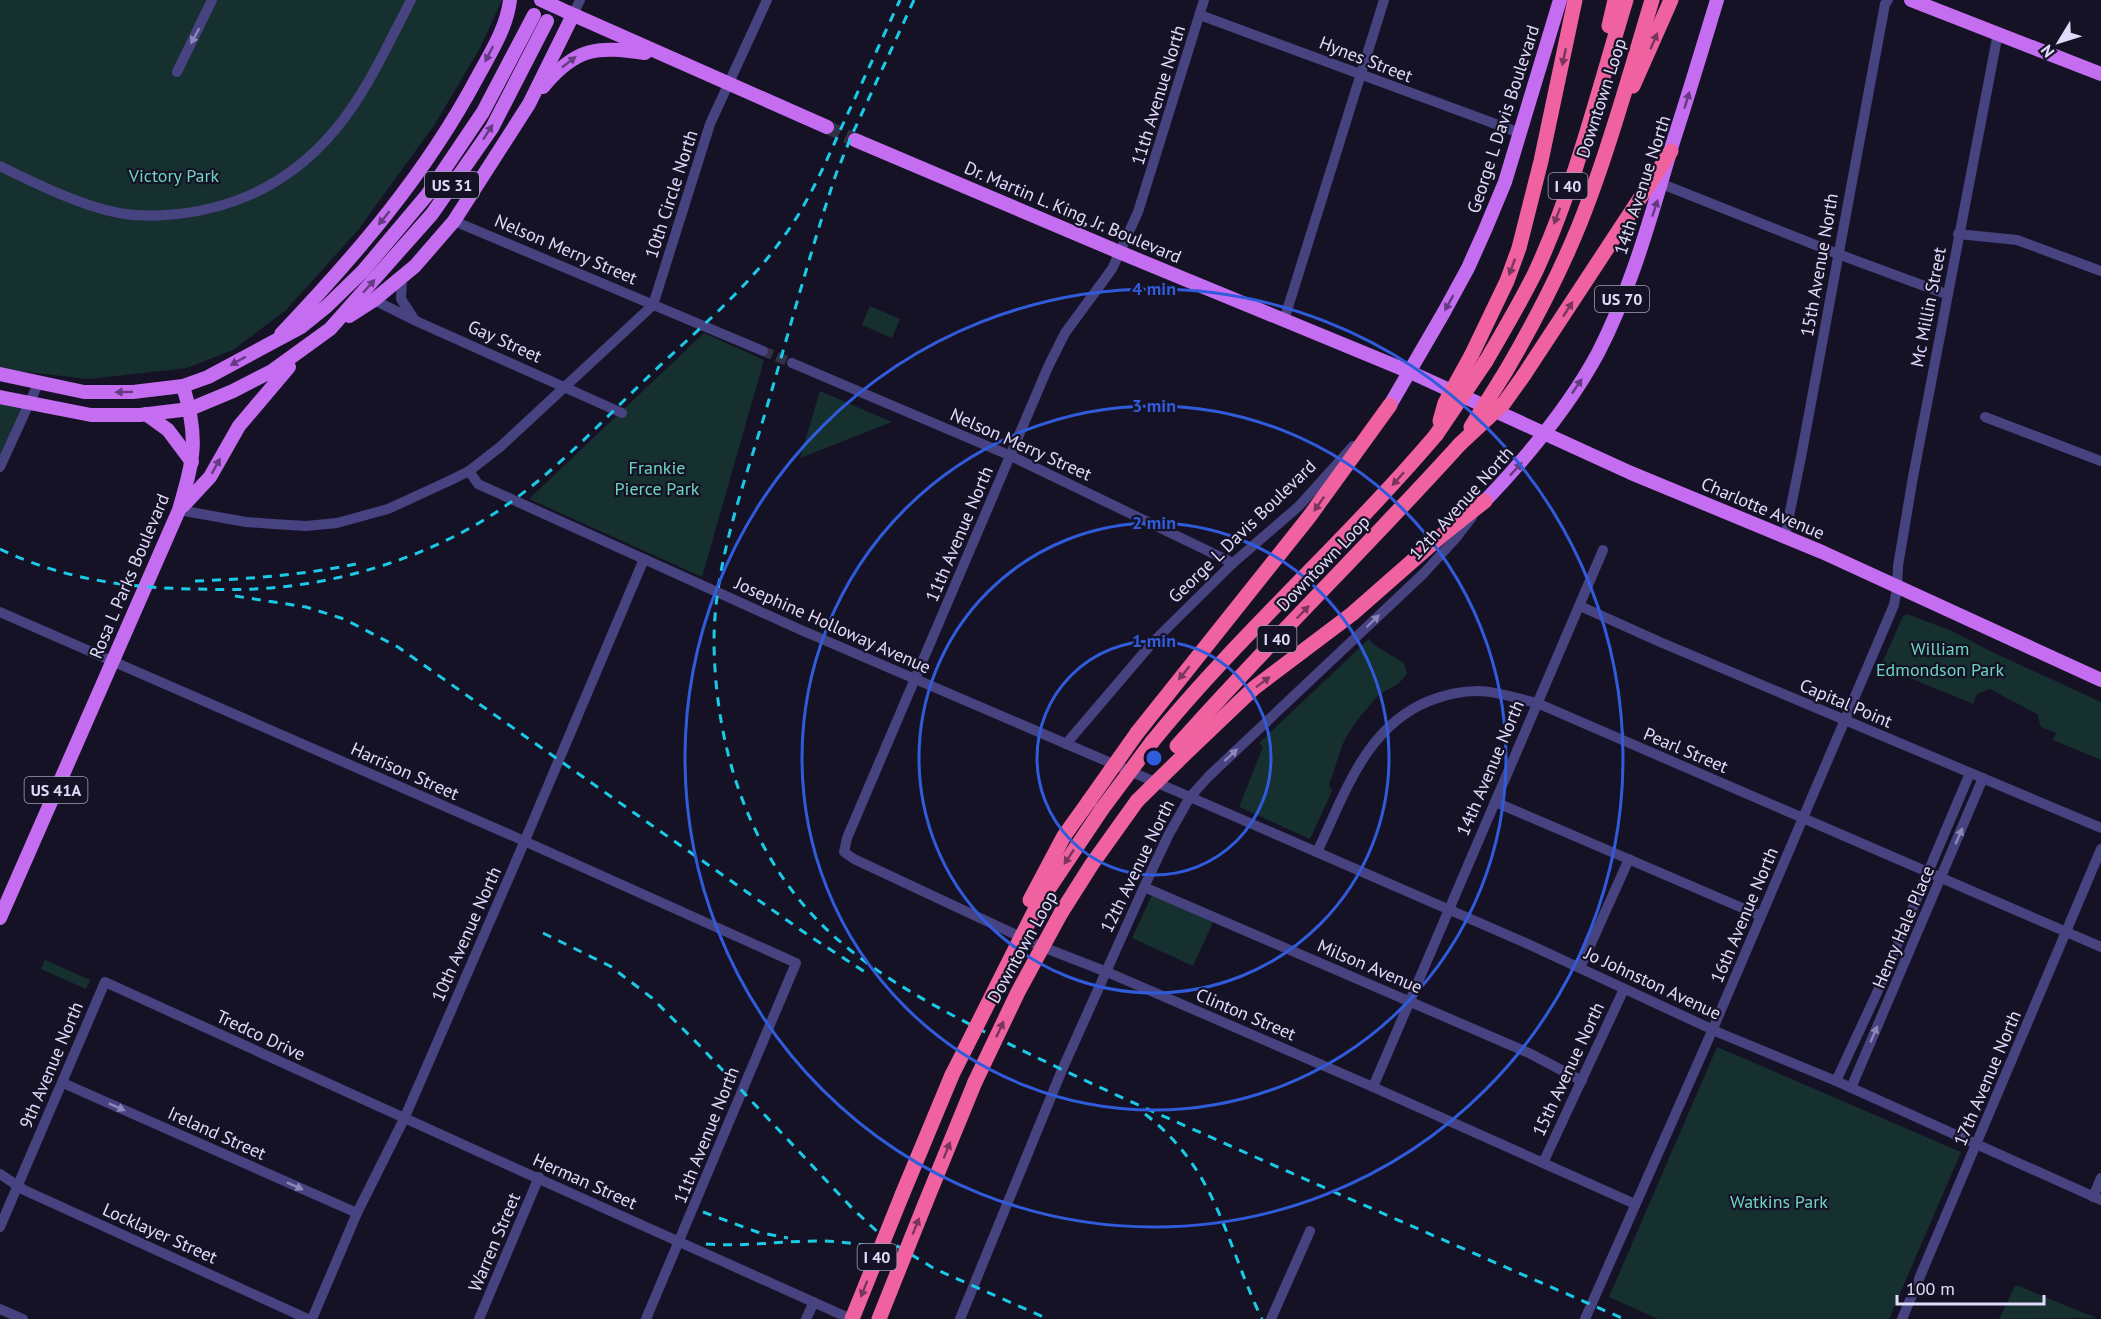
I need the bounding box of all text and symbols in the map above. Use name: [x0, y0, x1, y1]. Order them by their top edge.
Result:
north arrow: [2029, 12, 2089, 72]
street label: 11th Avenue North: [1126, 22, 1190, 168]
street label: George L Davis Boulevard: [1462, 22, 1544, 216]
one-way arrow: [190, 28, 200, 45]
street label: Hynes Street: [1316, 31, 1416, 87]
one-way arrow: [1649, 32, 1659, 50]
street label: Downtown Loop: [1571, 35, 1631, 161]
text: N: [2036, 41, 2058, 62]
one-way arrow: [485, 46, 494, 63]
one-way arrow: [1559, 48, 1568, 67]
one-way arrow: [561, 57, 576, 69]
one-way arrow: [1683, 91, 1692, 109]
street label: 14th Avenue North: [1609, 112, 1675, 258]
one-way arrow: [483, 124, 494, 140]
street label: 10th Circle North: [639, 127, 703, 261]
street label: Dr. Martin L. King, Jr. Boulevard: [961, 156, 1185, 268]
park label: Victory Park: [128, 164, 220, 187]
road number: US 31: [425, 172, 479, 198]
road number: I 40: [1548, 173, 1588, 199]
street label: 15th Avenue North: [1795, 192, 1843, 338]
one-way arrow: [1650, 199, 1660, 217]
one-way arrow: [1552, 207, 1561, 225]
street label: Nelson Merry Street: [491, 209, 641, 289]
one-way arrow: [378, 210, 391, 226]
street label: Mc Millin Street: [1905, 245, 1951, 369]
one-way arrow: [1507, 258, 1517, 276]
text: 4 min: [1132, 277, 1176, 300]
one-way arrow: [363, 278, 376, 294]
road number: US 70: [1595, 286, 1649, 312]
one-way arrow: [1444, 295, 1454, 312]
one-way arrow: [1563, 301, 1574, 317]
street label: Gay Street: [464, 315, 546, 367]
one-way arrow: [229, 356, 246, 366]
one-way arrow: [1571, 378, 1583, 394]
one-way arrow: [115, 387, 134, 396]
text: 3 min: [1132, 394, 1176, 417]
street label: Nelson Merry Street: [947, 402, 1095, 486]
street label: 12th Avenue North: [1404, 441, 1518, 565]
street label: George L Davis Boulevard: [1163, 454, 1321, 608]
park label: Frankie Pierce Park: [615, 456, 700, 500]
one-way arrow: [211, 457, 221, 474]
one-way arrow: [1509, 461, 1523, 476]
street label: 11th Avenue North: [920, 463, 998, 605]
one-way arrow: [1392, 471, 1405, 486]
street label: Charlotte Avenue: [1698, 472, 1828, 544]
street label: Rosa L Parks Boulevard: [84, 490, 174, 662]
one-way arrow: [1313, 495, 1325, 511]
street label: Downtown Loop: [1271, 510, 1375, 616]
text: 2 min: [1132, 511, 1176, 534]
street label: Josephine Holloway Avenue: [731, 571, 934, 679]
one-way arrow: [1296, 605, 1310, 619]
one-way arrow: [1365, 615, 1380, 628]
road number: I 40: [1258, 626, 1296, 652]
text: 1 min: [1132, 629, 1176, 652]
park label: William Edmondson Park: [1876, 637, 2004, 681]
one-way arrow: [1179, 665, 1191, 680]
street label: Capital Point: [1796, 673, 1896, 733]
one-way arrow: [1255, 676, 1270, 688]
street label: 14th Avenue North: [1451, 697, 1529, 839]
street label: Pearl Street: [1640, 722, 1732, 778]
street label: Harrison Street: [347, 737, 463, 805]
centre of rings: [1144, 748, 1164, 768]
one-way arrow: [1224, 748, 1239, 762]
road number: US 41A: [25, 777, 88, 803]
street label: 12th Avenue North: [1095, 796, 1179, 936]
one-way arrow: [1955, 827, 1964, 845]
street label: 16th Avenue North: [1705, 844, 1783, 986]
one-way arrow: [1063, 849, 1075, 865]
street label: Henry Hale Place: [1867, 862, 1939, 992]
street label: 10th Avenue North: [426, 863, 506, 1005]
street label: Downtown Loop: [982, 887, 1062, 1007]
street label: Milson Avenue: [1314, 934, 1426, 998]
street label: Jo Johnston Avenue: [1580, 941, 1725, 1025]
street label: Clinton Street: [1193, 983, 1299, 1045]
street label: 9th Avenue North: [14, 998, 88, 1132]
street label: 15th Avenue North: [1527, 998, 1609, 1140]
street label: Tredco Drive: [213, 1004, 309, 1066]
street label: 17th Avenue North: [1948, 1007, 2026, 1149]
one-way arrow: [996, 1020, 1005, 1037]
one-way arrow: [1869, 1025, 1879, 1043]
street label: 11th Avenue North: [668, 1063, 744, 1207]
street label: Ireland Street: [164, 1101, 270, 1165]
one-way arrow: [108, 1102, 125, 1111]
one-way arrow: [942, 1140, 952, 1158]
street label: Herman Street: [529, 1148, 641, 1214]
one-way arrow: [286, 1181, 303, 1190]
street label: Warren Street: [463, 1189, 525, 1295]
park label: Watkins Park: [1730, 1190, 1828, 1213]
street label: Locklayer Street: [99, 1197, 221, 1269]
one-way arrow: [911, 1216, 921, 1234]
road number: I 40: [858, 1244, 896, 1270]
scale bar: [1897, 1268, 2044, 1306]
text: 100 m: [1906, 1277, 1955, 1300]
one-way arrow: [859, 1280, 869, 1298]

